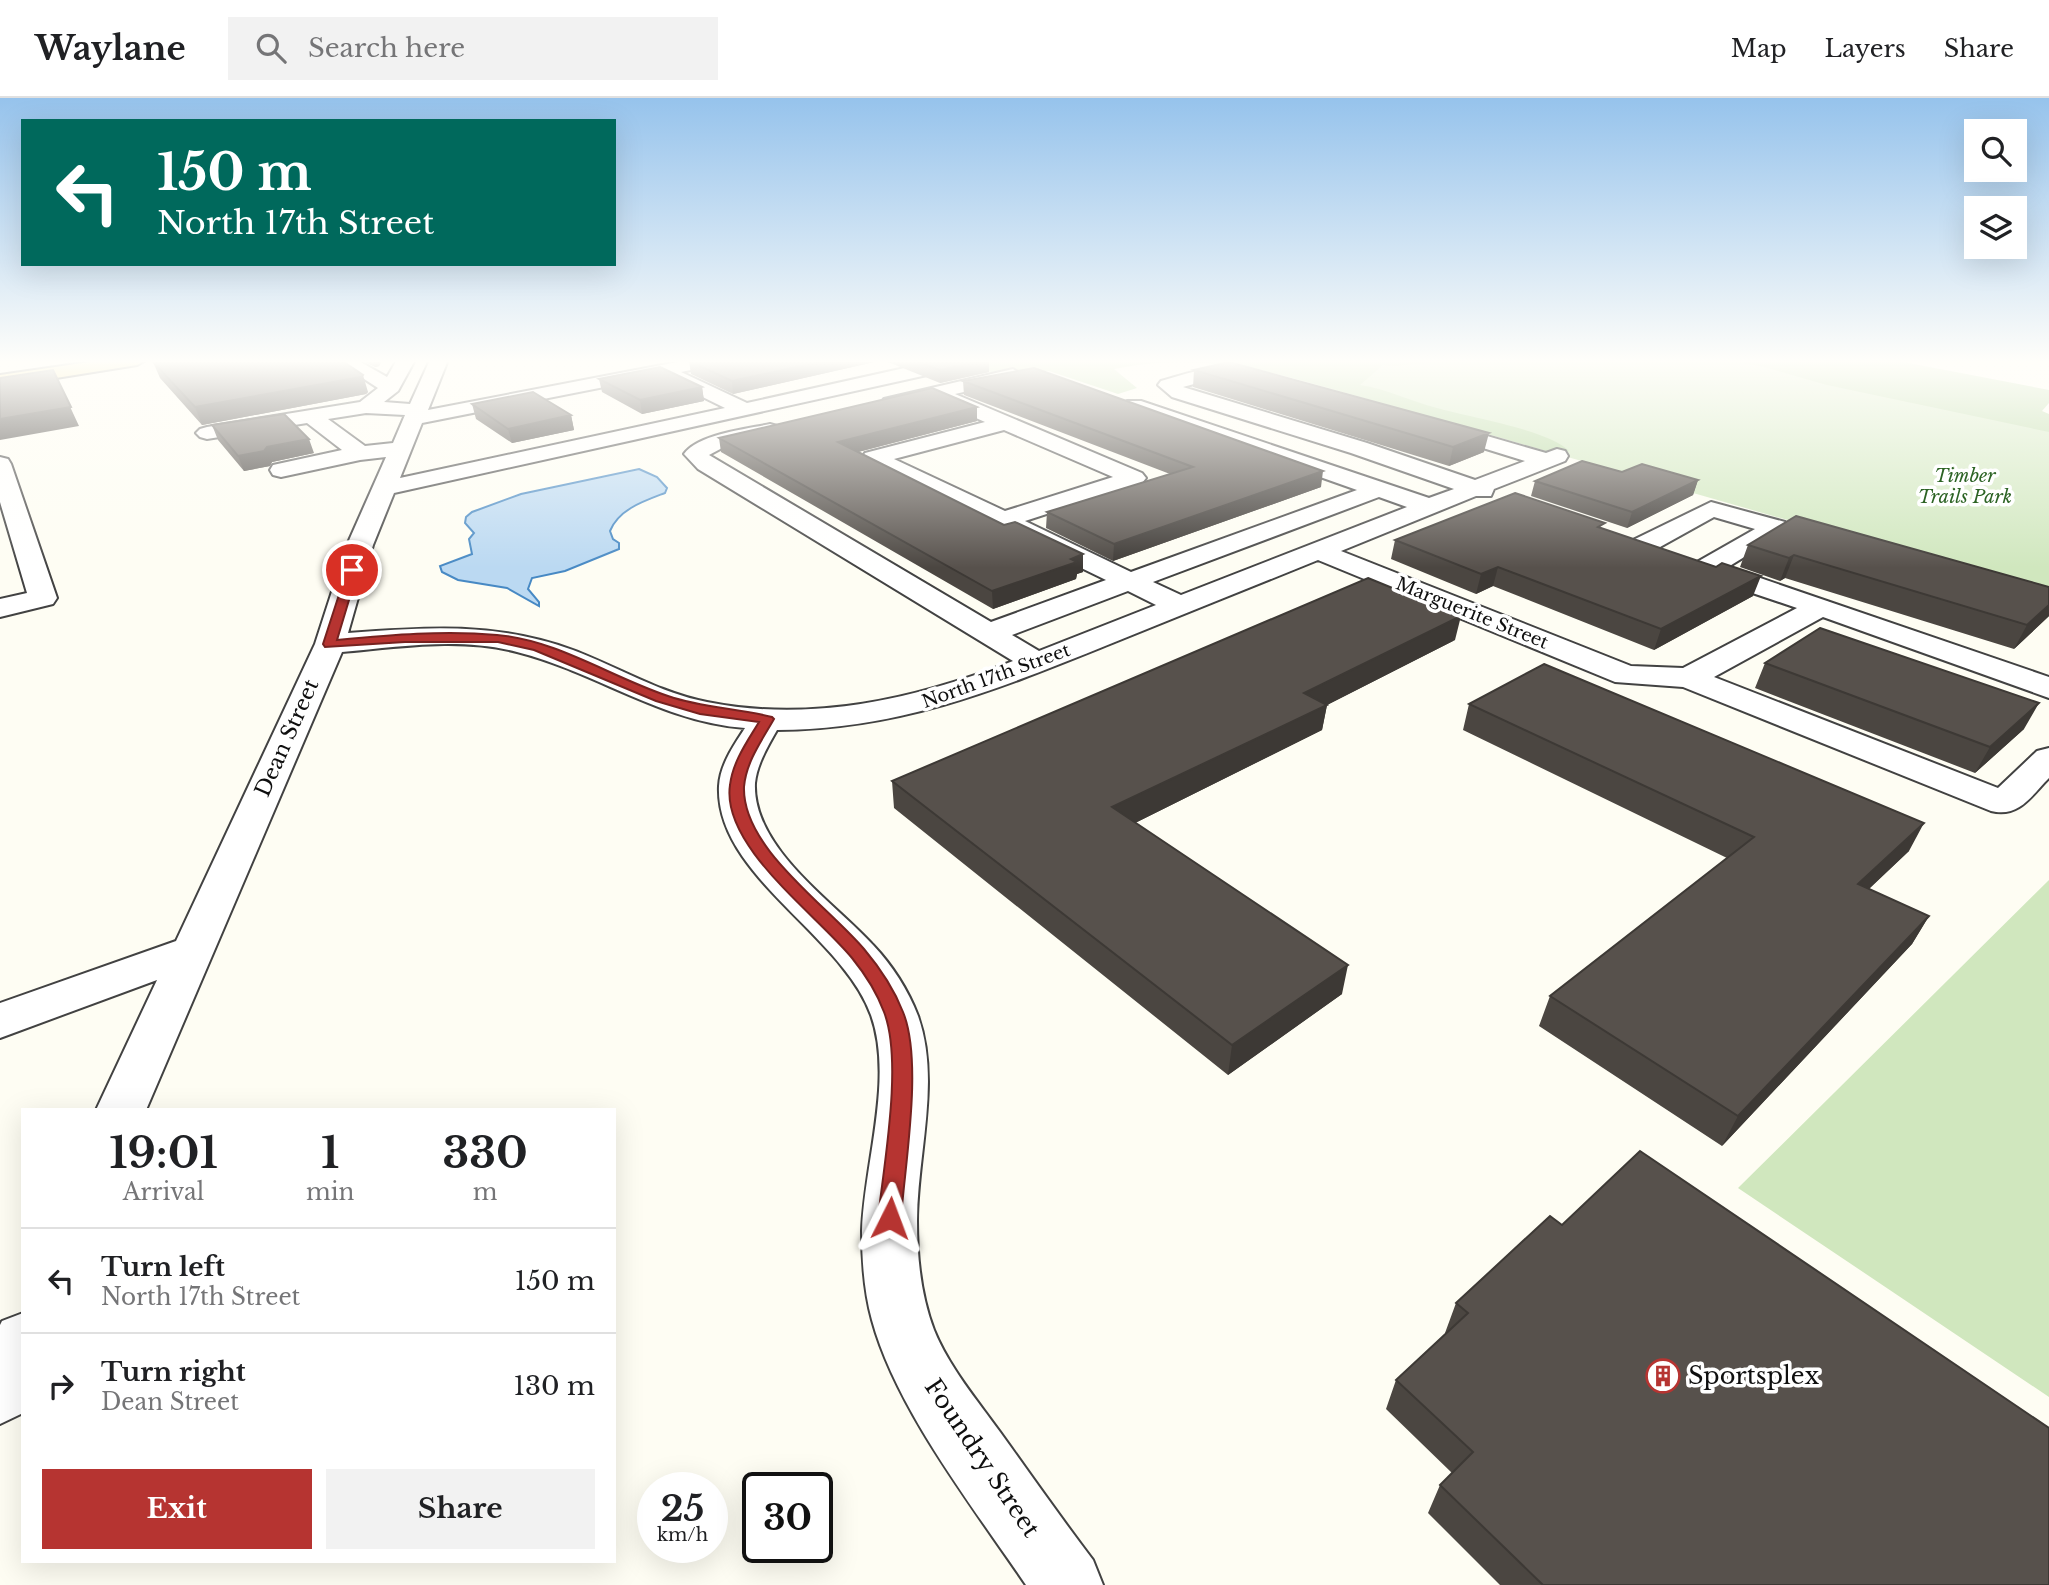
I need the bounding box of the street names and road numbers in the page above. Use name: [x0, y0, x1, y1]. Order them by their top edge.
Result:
street label: Marguerite Street: [1393, 572, 1552, 654]
street label: North 17th Street: [919, 639, 1073, 713]
street label: Dean Street: [250, 675, 325, 801]
street label: Foundry Street: [919, 1373, 1046, 1542]

